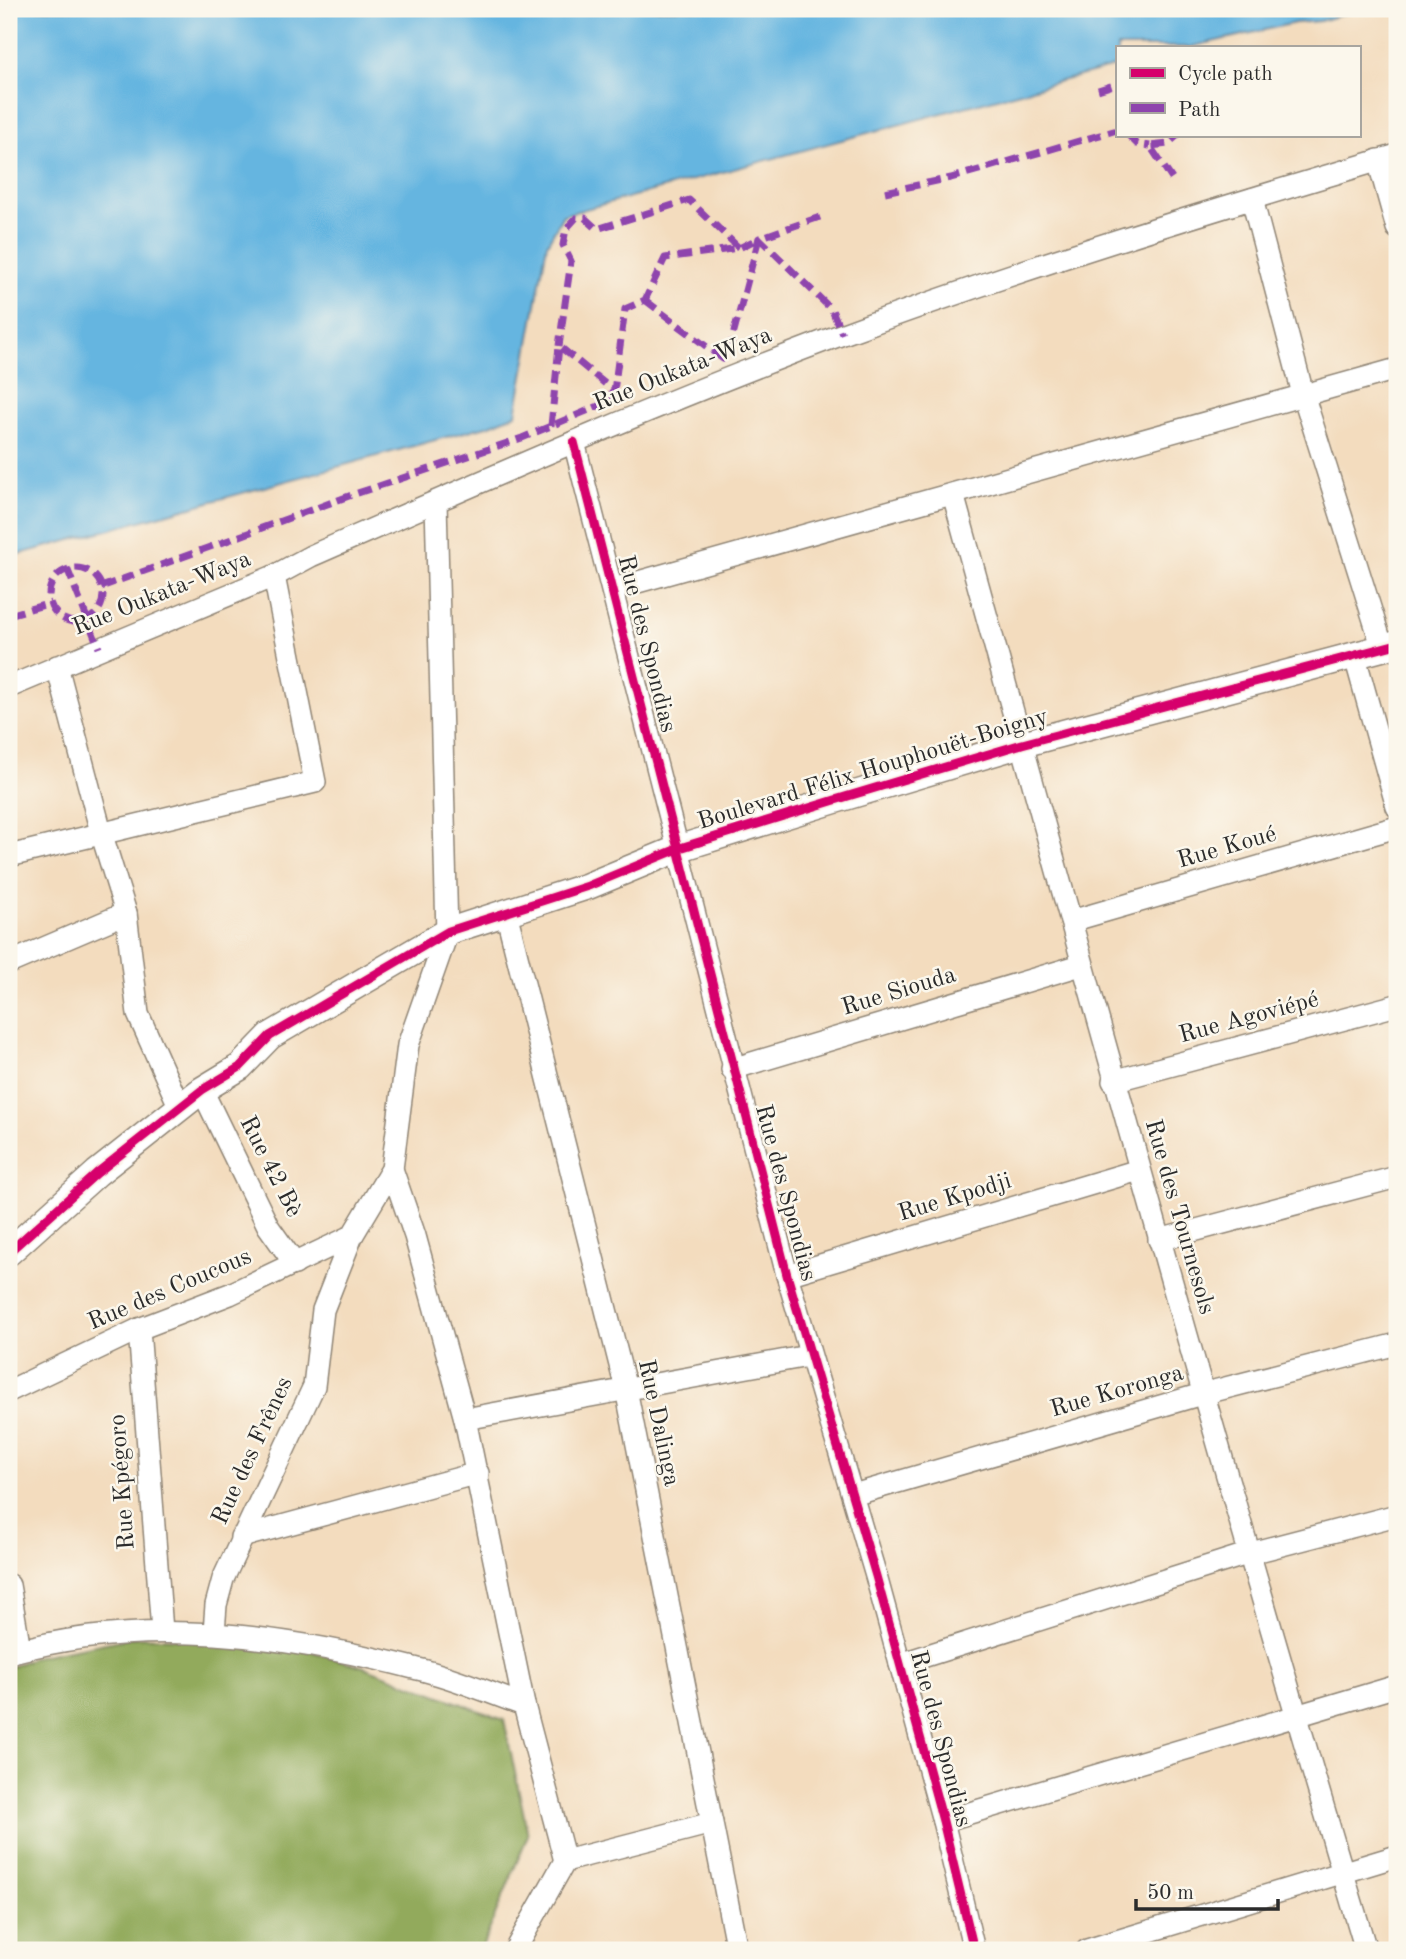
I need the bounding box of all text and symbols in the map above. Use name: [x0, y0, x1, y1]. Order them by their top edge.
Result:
legend: [1116, 46, 1360, 136]
text: Cycle path: [1178, 64, 1273, 85]
text: Path: [1178, 100, 1221, 121]
street label: Rue Oukata-Waya: [590, 323, 776, 417]
street label: Rue Oukata-Waya: [69, 547, 255, 641]
street label: Rue des Spondias: [612, 553, 680, 735]
street label: Boulevard Félix Houphouët-Boigny: [695, 705, 1051, 835]
street label: Rue Koué: [1175, 822, 1279, 874]
street label: Rue Siouda: [839, 963, 959, 1021]
street label: Rue Agoviépé: [1177, 988, 1321, 1048]
street label: Rue des Spondias: [750, 1102, 820, 1284]
street label: Rue 42 Bè: [234, 1113, 306, 1221]
street label: Rue des Tournesols: [1140, 1117, 1218, 1317]
street label: Rue Kpodji: [896, 1169, 1014, 1227]
street label: Rue des Coucous: [85, 1245, 255, 1335]
street label: Rue Dalinga: [633, 1357, 683, 1489]
street label: Rue Koronga: [1048, 1361, 1186, 1422]
street label: Rue des Frênes: [208, 1373, 298, 1529]
street label: Rue Kpégoro: [106, 1413, 140, 1551]
street label: Rue des Spondias: [905, 1648, 975, 1830]
scale bar: [1136, 1868, 1278, 1912]
text: 50 m: [1147, 1883, 1194, 1904]

